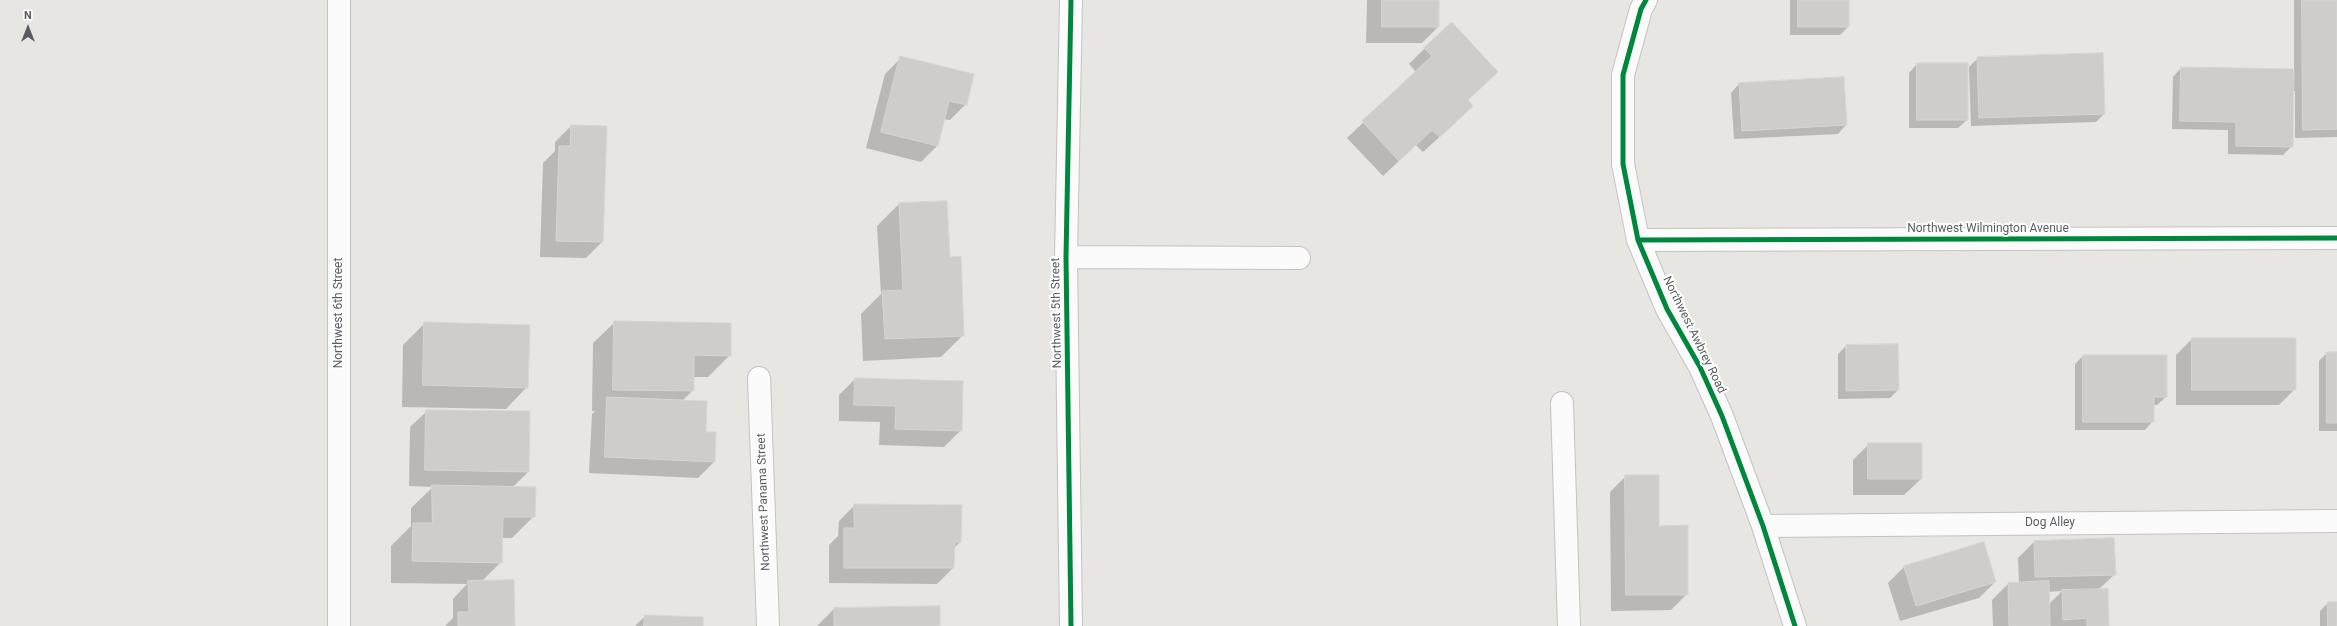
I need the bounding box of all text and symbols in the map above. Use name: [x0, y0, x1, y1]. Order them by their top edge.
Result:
north arrow: [8, 8, 48, 48]
text: N: [24, 9, 32, 22]
street label: Northwest Wilmington Avenue: [1907, 222, 2069, 236]
street label: Northwest 6th Street: [332, 258, 346, 368]
street label: Northwest 5th Street: [1049, 258, 1065, 368]
street label: Northwest Awbrey Road: [1659, 274, 1729, 396]
street label: Northwest Panama Street: [754, 433, 774, 571]
street label: Dog Alley: [2025, 516, 2075, 530]

